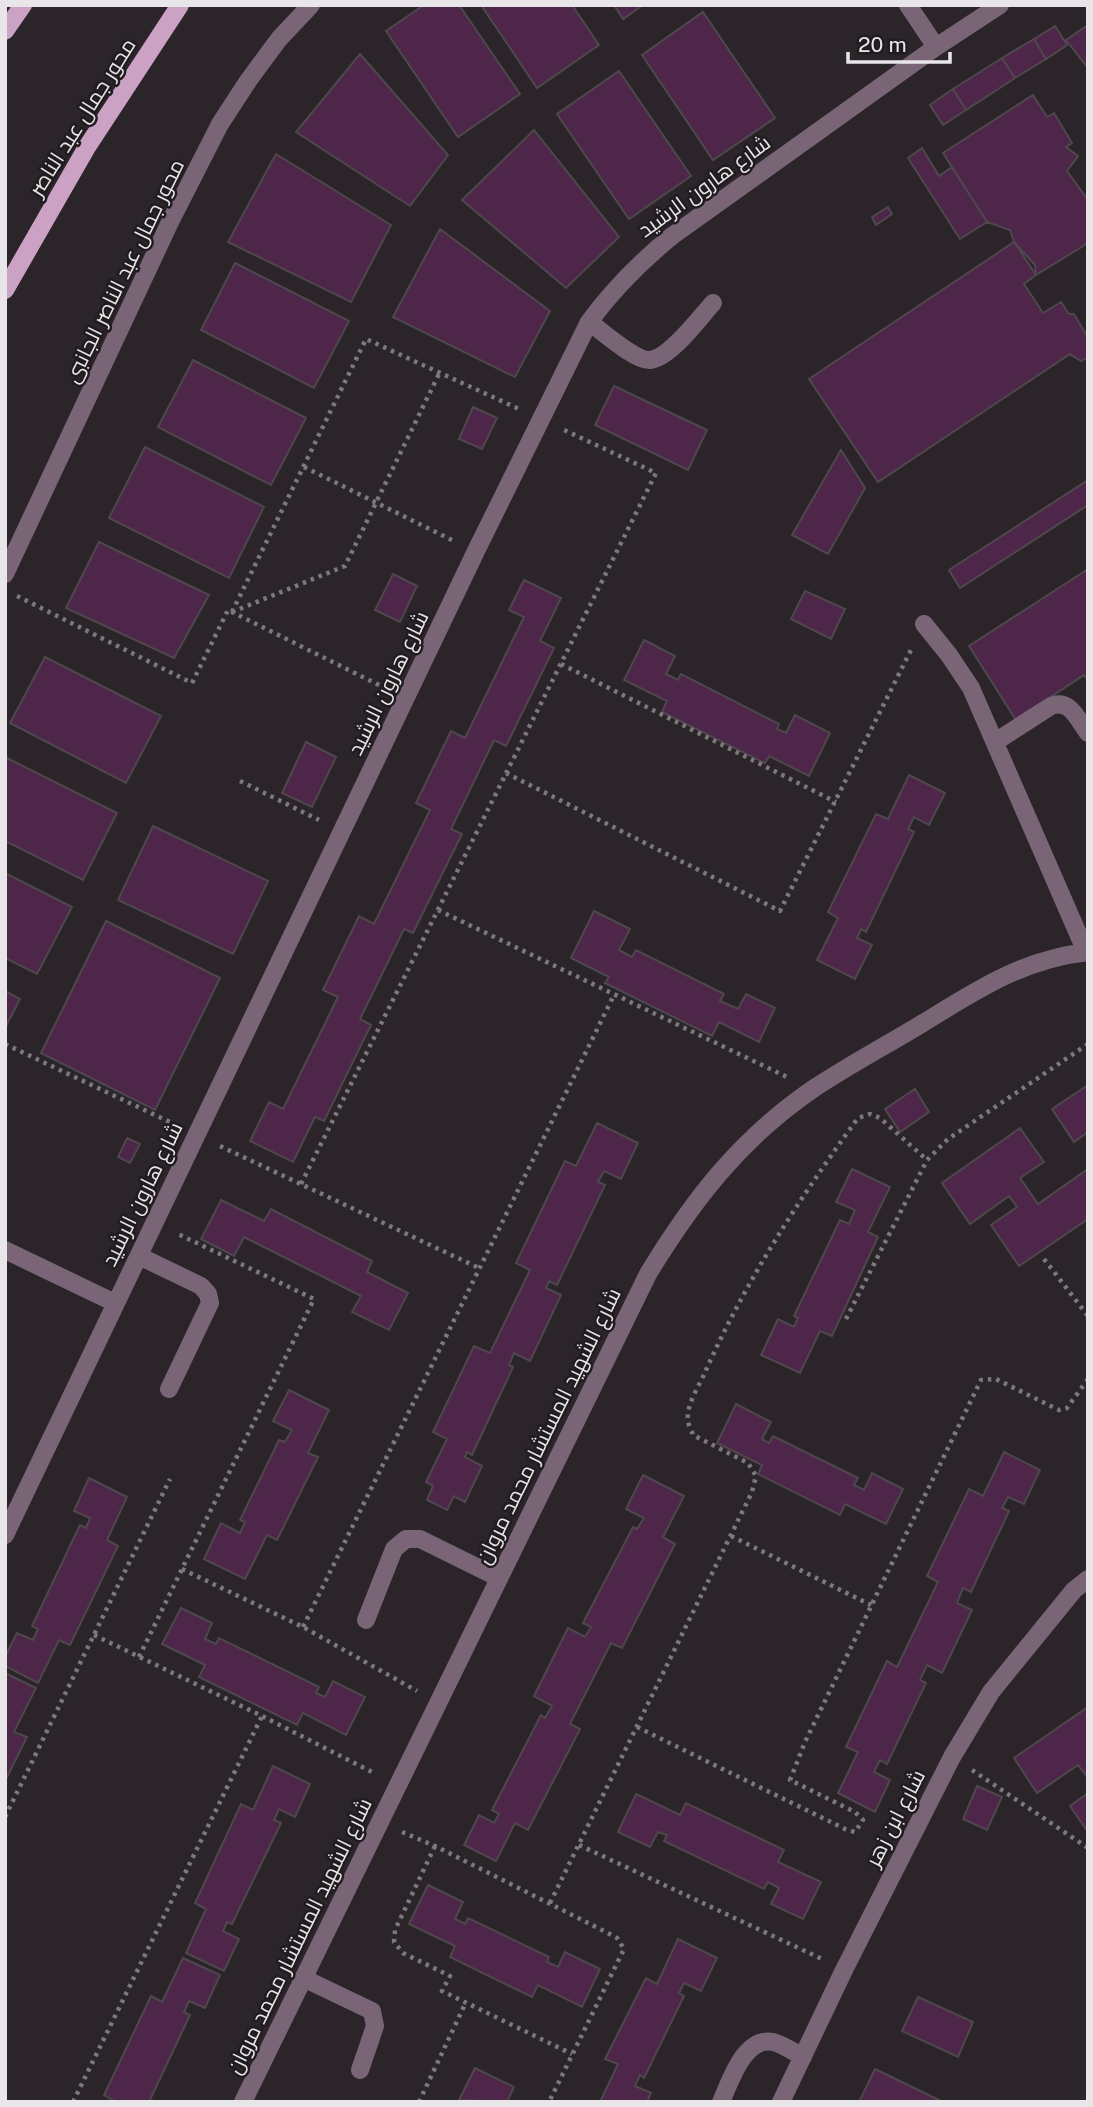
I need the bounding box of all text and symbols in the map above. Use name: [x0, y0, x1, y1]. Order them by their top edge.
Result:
scale bar: [848, 21, 950, 65]
text: 20 m: [858, 32, 907, 57]
street label: محور جمال عبد الناصر: [23, 33, 142, 202]
street label: شارع هارون الرشيد: [633, 130, 776, 244]
street label: محور جمال عبد الناصر الجانبى: [59, 155, 190, 387]
street label: شارع هارون الرشيد: [342, 607, 435, 760]
street label: شارع هارون الرشيد: [96, 1118, 189, 1271]
street label: شارع الشهيد المستشار محمد مروان: [470, 1284, 628, 1569]
street label: شارع ابن زهر: [859, 1765, 932, 1872]
street label: شارع الشهيد المستشار محمد مروان: [221, 1794, 379, 2079]

